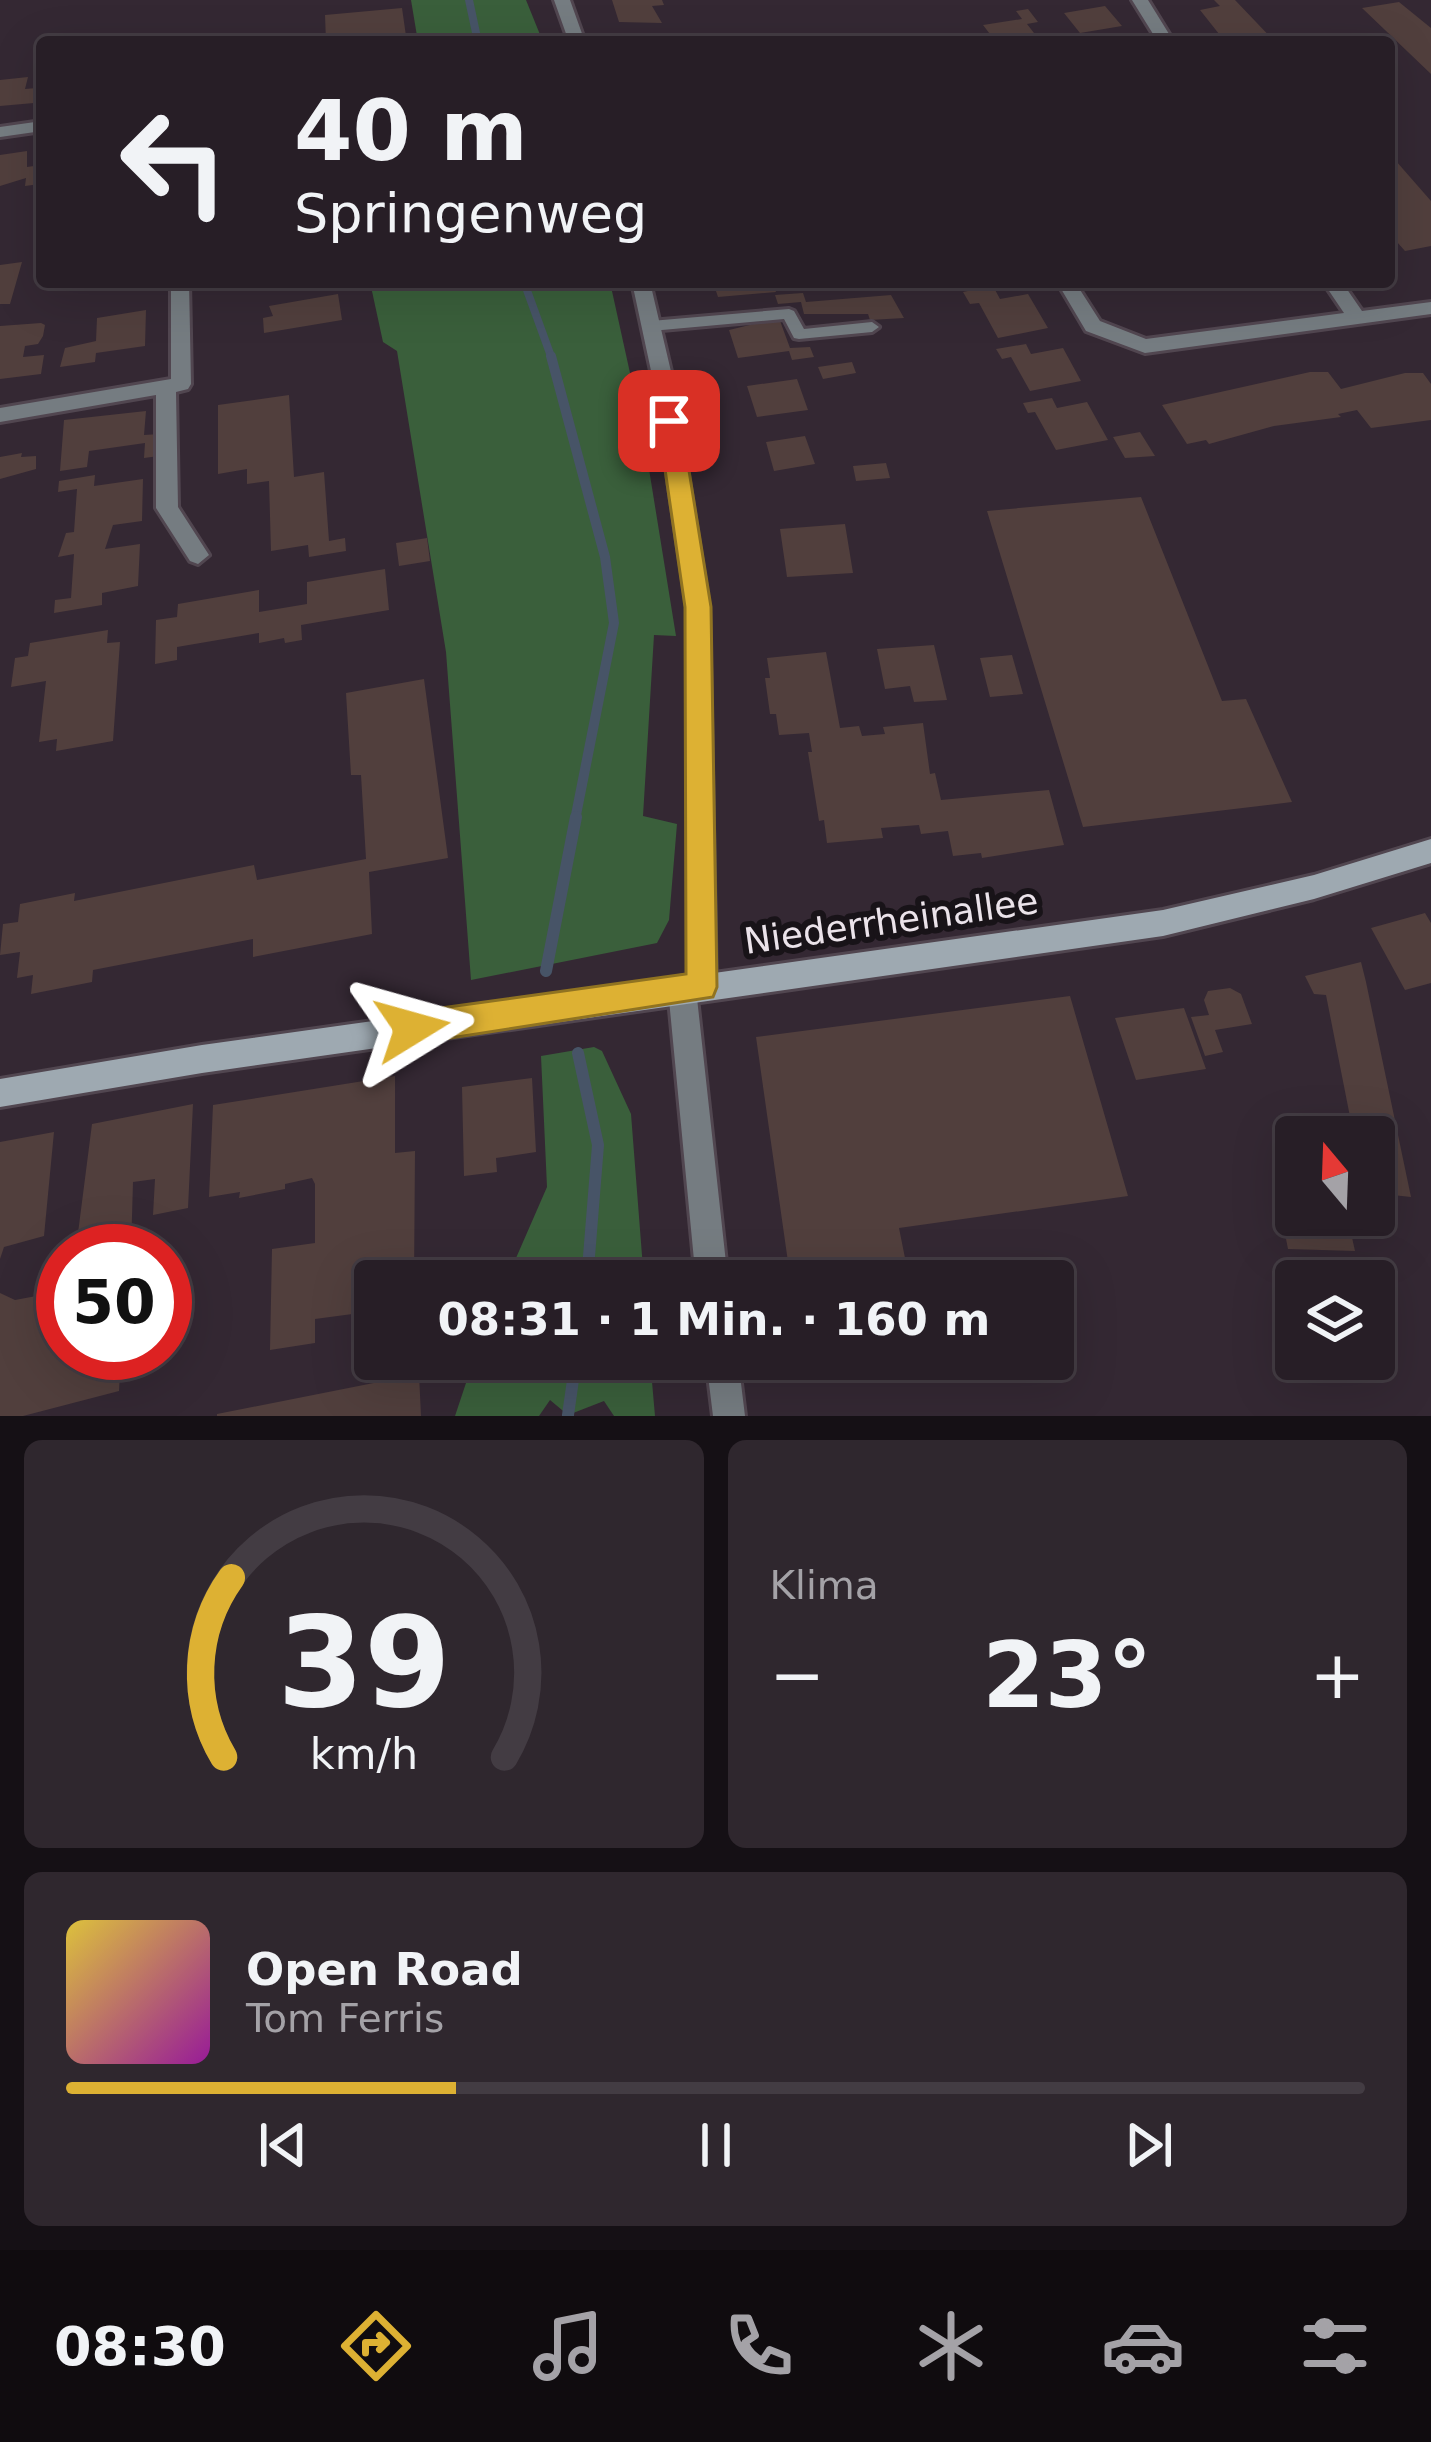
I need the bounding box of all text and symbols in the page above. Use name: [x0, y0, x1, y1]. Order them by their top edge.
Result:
text: 40 m: [294, 82, 528, 180]
icon: left: [96, 84, 252, 240]
text: Springenweg: [294, 182, 647, 245]
pin: [618, 370, 720, 472]
icon: arrive: [636, 388, 702, 454]
street label: Niederrheinallee: [741, 880, 1041, 962]
position arrow: [349, 965, 475, 1091]
north arrow: [1275, 1116, 1395, 1236]
map controls: [1275, 1116, 1395, 1380]
speed limit sign: 50: [36, 1224, 192, 1380]
button: layers: [1275, 1260, 1395, 1380]
text: 08:31 · 1 Min. · 160 m: [438, 1293, 990, 1346]
text: Klima: [770, 1563, 879, 1608]
text: 39: [277, 1590, 451, 1735]
text: 23°: [982, 1623, 1152, 1728]
text: −: [770, 1637, 825, 1714]
text: +: [1310, 1637, 1365, 1714]
text: km/h: [310, 1729, 418, 1779]
text: Open Road: [246, 1943, 523, 1996]
text: Tom Ferris: [246, 1996, 444, 2041]
icon: previous: [250, 2112, 316, 2178]
icon: pause: [683, 2112, 749, 2178]
icon: next: [1116, 2112, 1182, 2178]
icon: directions: [334, 2304, 418, 2388]
icon: music: [526, 2304, 610, 2388]
icon: phone: [717, 2304, 801, 2388]
icon: climate: [909, 2304, 993, 2388]
icon: car: [1101, 2304, 1185, 2388]
icon: filters: [1293, 2304, 1377, 2388]
text: 08:30: [54, 2315, 226, 2378]

